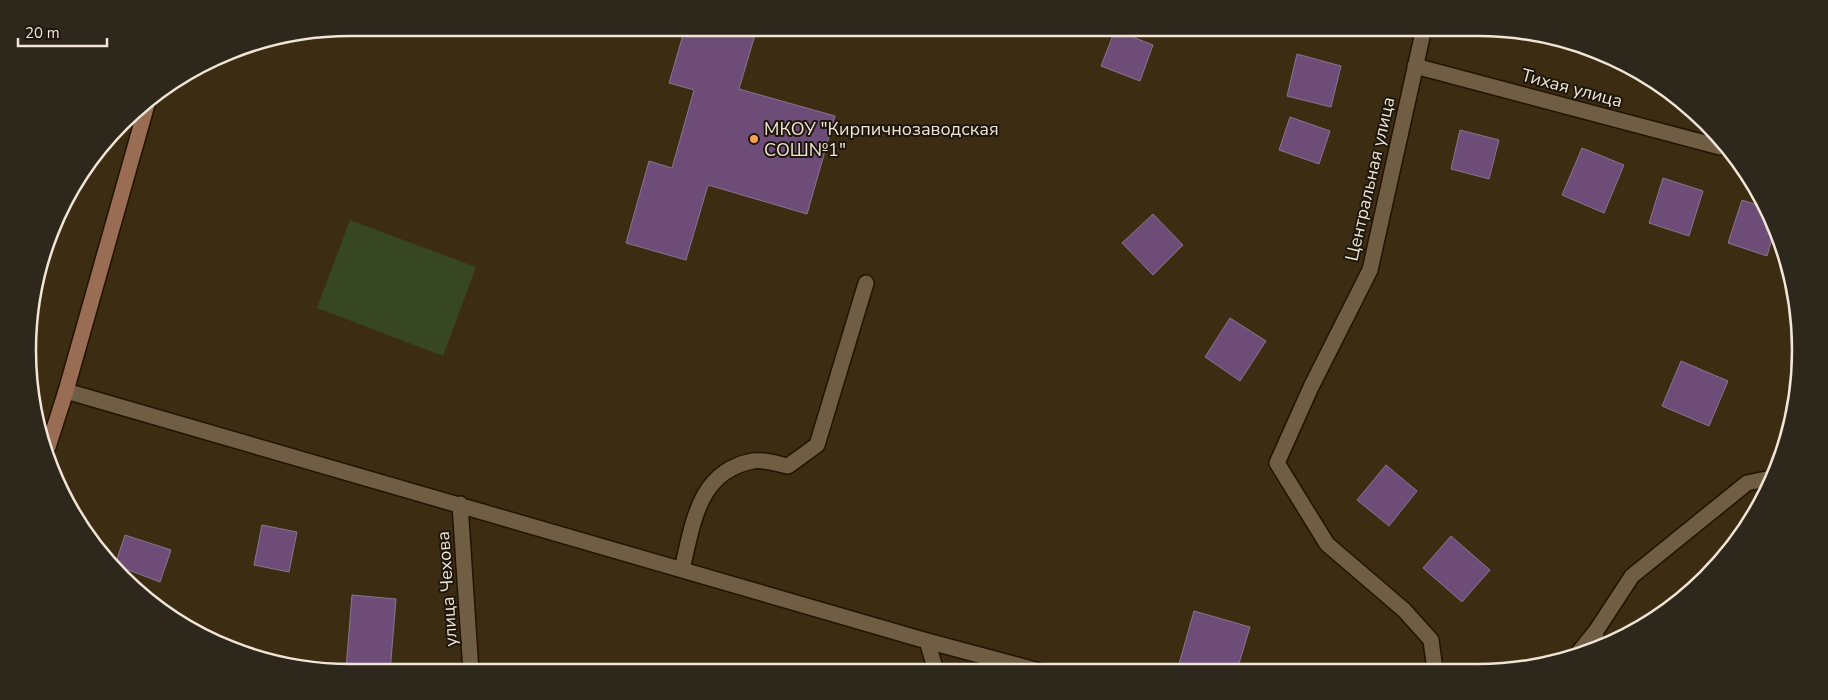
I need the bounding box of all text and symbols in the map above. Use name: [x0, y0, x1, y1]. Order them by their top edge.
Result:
scale bar: [18, 15, 106, 47]
text: 20 m: [25, 23, 60, 43]
street label: Тихая улица: [1519, 63, 1625, 113]
street label: Центральная улица: [1339, 95, 1401, 263]
place label: МКОУ "Кирпичнозаводская СОШ№1": [764, 117, 999, 162]
marker: МКОУ "Кирпичнозаводская СОШ№1": [748, 133, 760, 145]
street label: улица Чехова: [431, 530, 463, 648]

